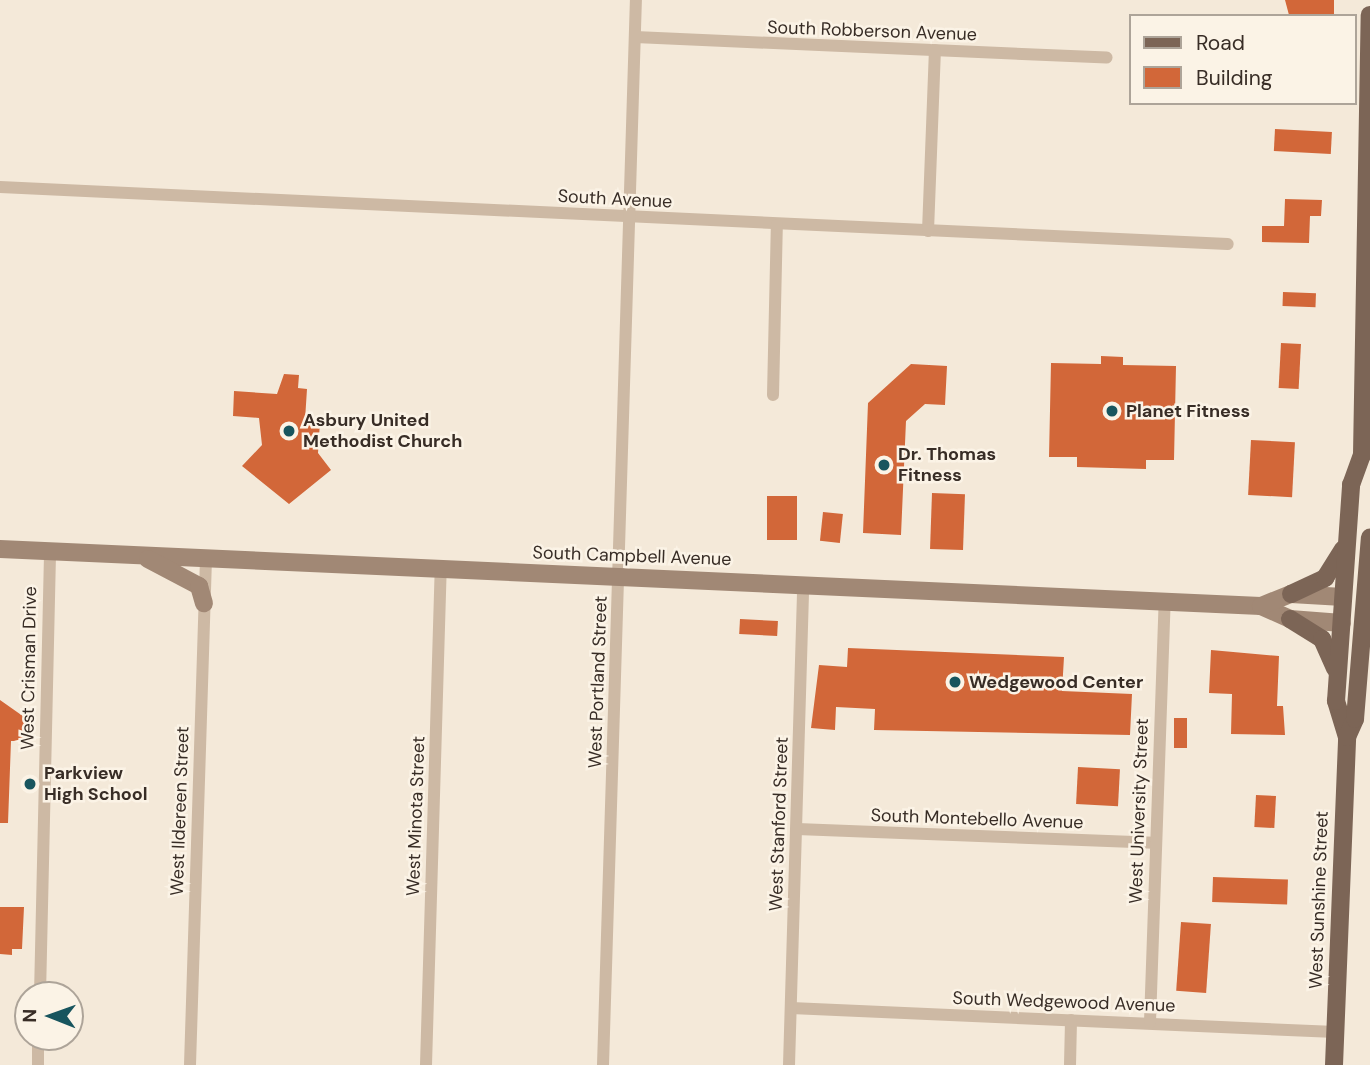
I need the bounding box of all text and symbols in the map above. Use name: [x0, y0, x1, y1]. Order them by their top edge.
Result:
legend: [1128, 14, 1356, 105]
street label: South Robberson Avenue: [767, 17, 977, 45]
text: Road: [1196, 29, 1245, 57]
text: Building: [1196, 64, 1272, 92]
street label: South Avenue: [557, 185, 673, 213]
place label: Planet Fitness: [1126, 400, 1250, 422]
marker: Planet Fitness: [1104, 403, 1120, 419]
place label: Asbury United Methodist Church: [303, 410, 462, 452]
marker: Asbury United Methodist Church: [281, 423, 297, 439]
place label: Dr. Thomas Fitness: [898, 444, 996, 486]
marker: Dr. Thomas Fitness: [876, 457, 892, 473]
street label: South Campbell Avenue: [532, 542, 732, 570]
street label: West Crisman Drive: [17, 586, 41, 750]
street label: West Portland Street: [584, 595, 612, 769]
place label: Wedgewood Center: [969, 671, 1143, 693]
marker: Wedgewood Center: [947, 674, 963, 690]
street label: West University Street: [1125, 718, 1153, 904]
street label: West Ildereen Street: [166, 726, 194, 896]
street label: West Minota Street: [402, 736, 430, 896]
street label: West Stanford Street: [765, 736, 793, 912]
place label: Parkview High School: [44, 763, 148, 806]
marker: Parkview High School: [22, 776, 38, 792]
street label: South Montebello Avenue: [870, 804, 1084, 834]
street label: West Sunshine Street: [1305, 810, 1333, 990]
north arrow: [14, 981, 84, 1051]
street label: South Wedgewood Avenue: [952, 987, 1176, 1017]
text: N: [17, 1009, 42, 1023]

